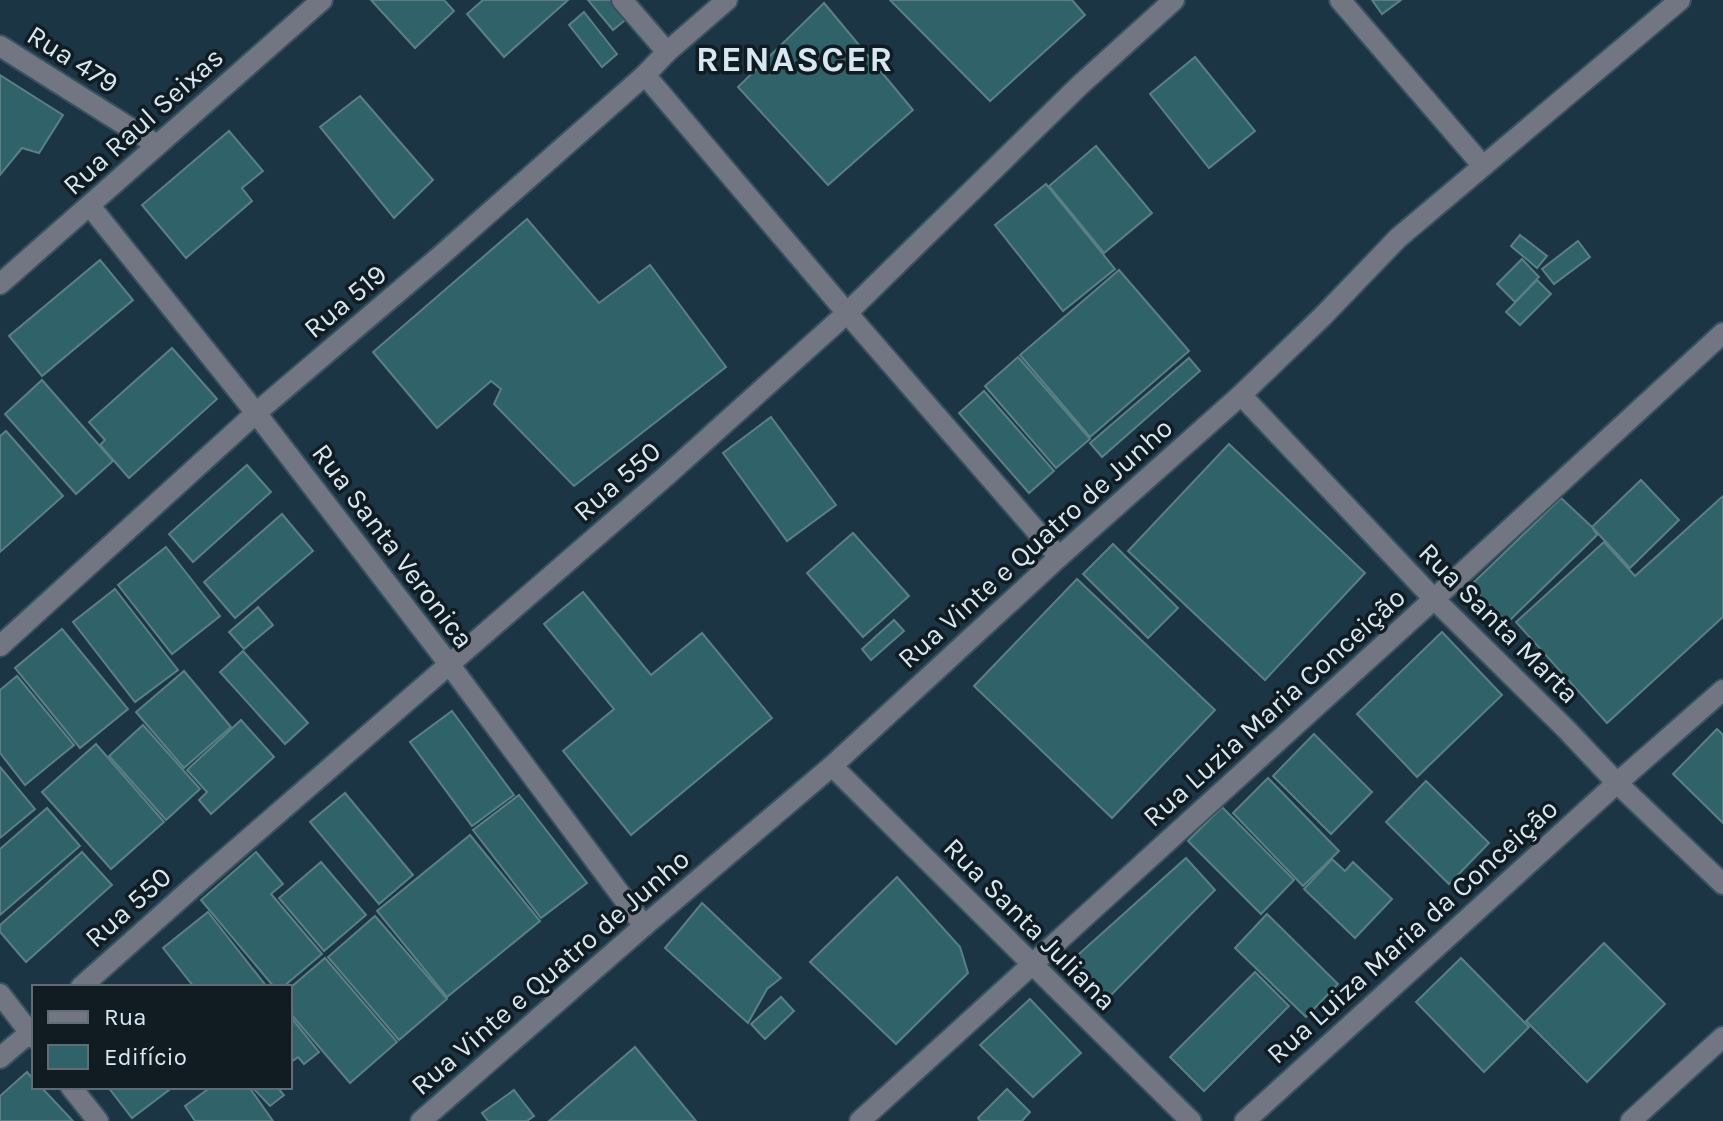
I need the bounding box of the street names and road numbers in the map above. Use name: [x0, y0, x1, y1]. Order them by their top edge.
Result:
street label: Rua 479: [21, 18, 125, 100]
street label: Rua Raul Seixas: [56, 40, 230, 202]
street label: Rua 519: [297, 257, 393, 345]
street label: Rua Vinte e Quatro de Junho: [891, 411, 1179, 675]
street label: Rua 550: [567, 434, 667, 528]
street label: Rua Santa Veronica: [305, 437, 481, 655]
street label: Rua Santa Marta: [1412, 536, 1586, 710]
street label: Rua Luzia Maria Conceição: [1136, 581, 1412, 833]
street label: Rua Luiza Maria da Conceição: [1260, 792, 1564, 1070]
street label: Rua Santa Juliana: [937, 831, 1123, 1017]
street label: Rua Vinte e Quatro de Junho: [404, 842, 696, 1102]
street label: Rua 550: [78, 860, 178, 954]

